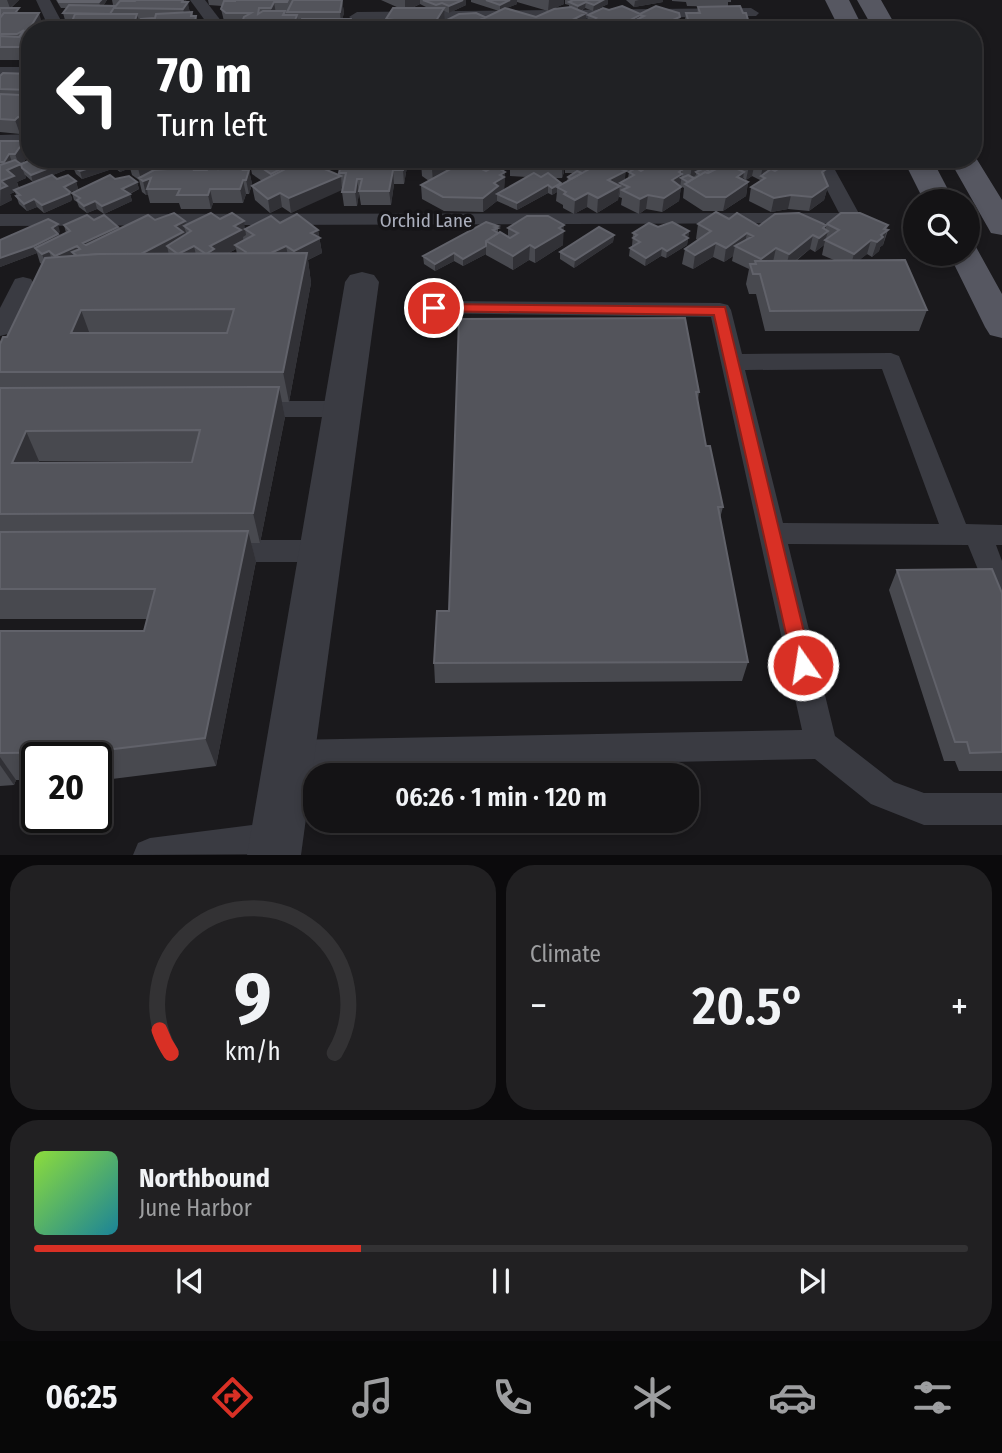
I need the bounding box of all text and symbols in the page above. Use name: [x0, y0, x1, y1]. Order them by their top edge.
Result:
text: 70 m: [157, 46, 252, 105]
icon: left: [42, 49, 133, 140]
text: Turn left: [157, 106, 267, 144]
map controls: [903, 189, 980, 266]
button: search: [903, 189, 980, 266]
street label: Orchid Lane: [380, 209, 472, 232]
pin: [404, 278, 464, 338]
icon: arrive: [415, 289, 453, 327]
position arrow: [766, 628, 840, 702]
speed limit sign: 20: [21, 742, 112, 833]
text: 06:26 · 1 min · 120 m: [395, 782, 607, 813]
text: Climate: [530, 940, 601, 968]
text: 9: [234, 956, 272, 1043]
text: 20.5°: [692, 975, 806, 1038]
text: −: [530, 983, 547, 1029]
text: +: [951, 983, 968, 1029]
text: km/h: [225, 1037, 281, 1067]
text: Northbound: [139, 1163, 270, 1194]
text: June Harbor: [139, 1194, 252, 1222]
icon: previous: [171, 1262, 209, 1300]
icon: pause: [482, 1262, 520, 1300]
icon: next: [793, 1262, 831, 1300]
icon: directions: [208, 1373, 257, 1422]
icon: music: [348, 1373, 397, 1422]
icon: phone: [488, 1373, 537, 1422]
icon: climate: [628, 1373, 677, 1422]
icon: car: [768, 1373, 817, 1422]
icon: filters: [908, 1373, 957, 1422]
text: 06:25: [45, 1378, 118, 1416]

